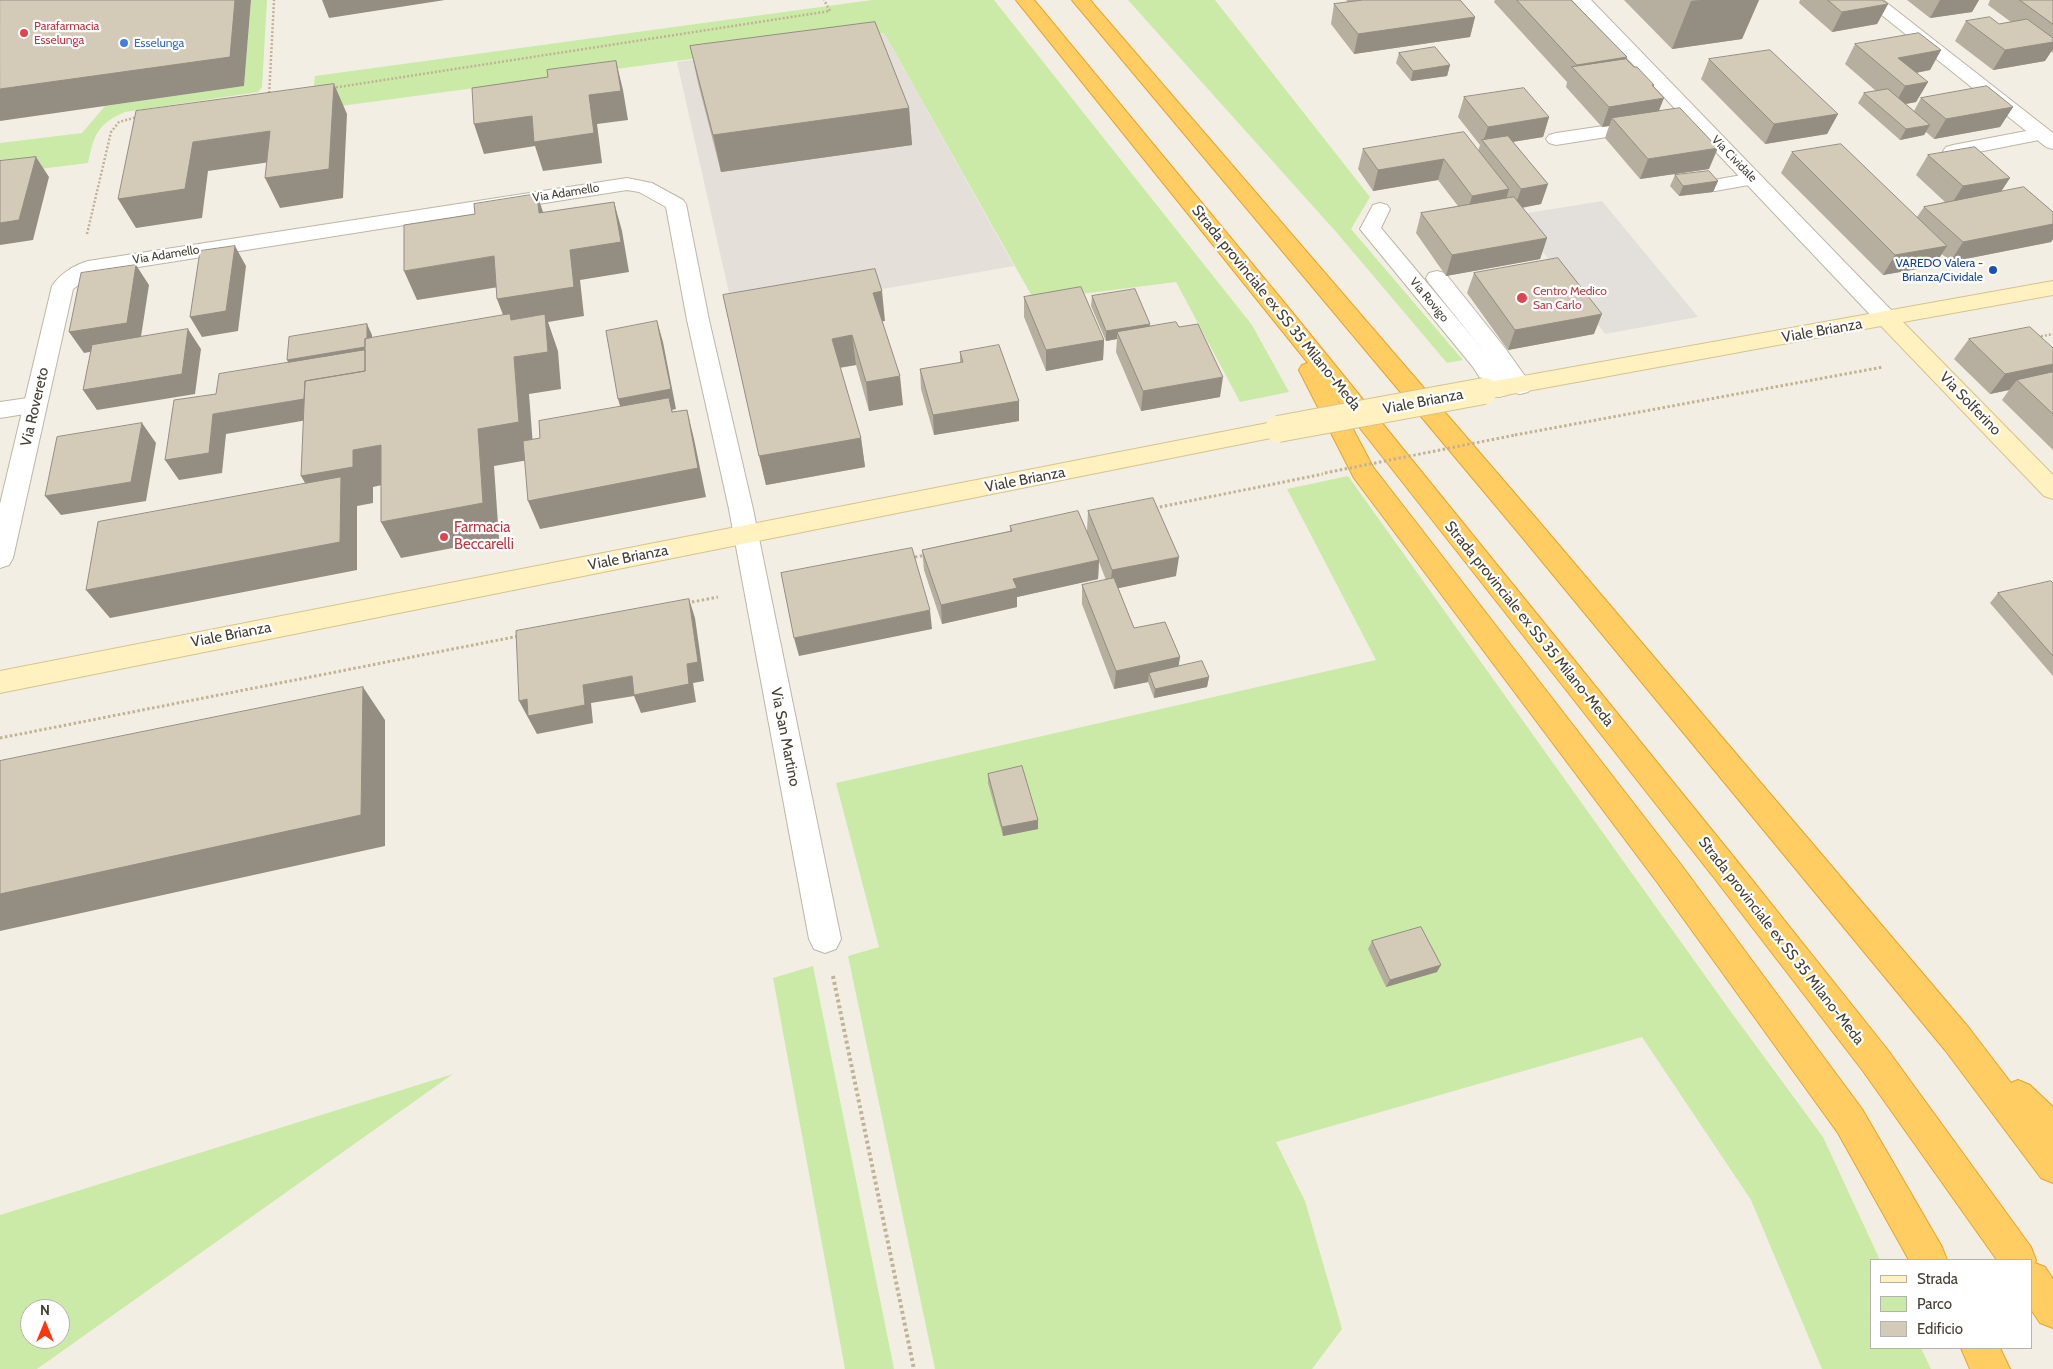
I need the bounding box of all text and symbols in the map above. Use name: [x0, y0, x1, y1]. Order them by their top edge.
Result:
place label: Parafarmacia Esselunga: [34, 19, 99, 47]
marker: Parafarmacia Esselunga: [18, 27, 30, 39]
place label: Esselunga: [134, 36, 184, 50]
marker: Esselunga: [118, 37, 130, 49]
street label: Via Cividale: [1708, 133, 1760, 185]
street label: Via Adamello: [532, 181, 600, 205]
street label: Strada provinciale ex SS 35 Milano-Meda: [1188, 202, 1364, 414]
street label: Via Adamello: [132, 243, 200, 267]
place label: VAREDO Valera - Brianza/Cividale: [1896, 256, 1983, 284]
marker: VAREDO Valera - Brianza/Cividale: [1987, 264, 1999, 276]
street label: Via Rovigo: [1406, 275, 1452, 325]
place label: Centro Medico San Carlo: [1533, 284, 1607, 312]
marker: Centro Medico San Carlo: [1515, 291, 1529, 305]
street label: Viale Brianza: [1780, 315, 1864, 347]
street label: Via Rovereto: [17, 366, 53, 448]
street label: Via Solferino: [1935, 369, 2005, 439]
street label: Viale Brianza: [1381, 385, 1465, 419]
street label: Viale Brianza: [983, 463, 1067, 497]
street label: Strada provinciale ex SS 35 Milano-Meda: [1441, 518, 1617, 730]
place label: Farmacia Beccarelli: [454, 519, 514, 554]
marker: Farmacia Beccarelli: [438, 531, 450, 543]
street label: Viale Brianza: [586, 541, 670, 575]
street label: Viale Brianza: [189, 618, 273, 652]
street label: Via San Martino: [767, 686, 803, 788]
street label: Strada provinciale ex SS 35 Milano-Meda: [1694, 834, 1868, 1048]
legend: [1870, 1259, 2033, 1349]
text: Strada: [1917, 1270, 1958, 1288]
text: Parco: [1917, 1295, 1952, 1313]
north arrow: [20, 1299, 70, 1349]
text: N: [40, 1301, 50, 1319]
text: Edificio: [1917, 1320, 1963, 1338]

